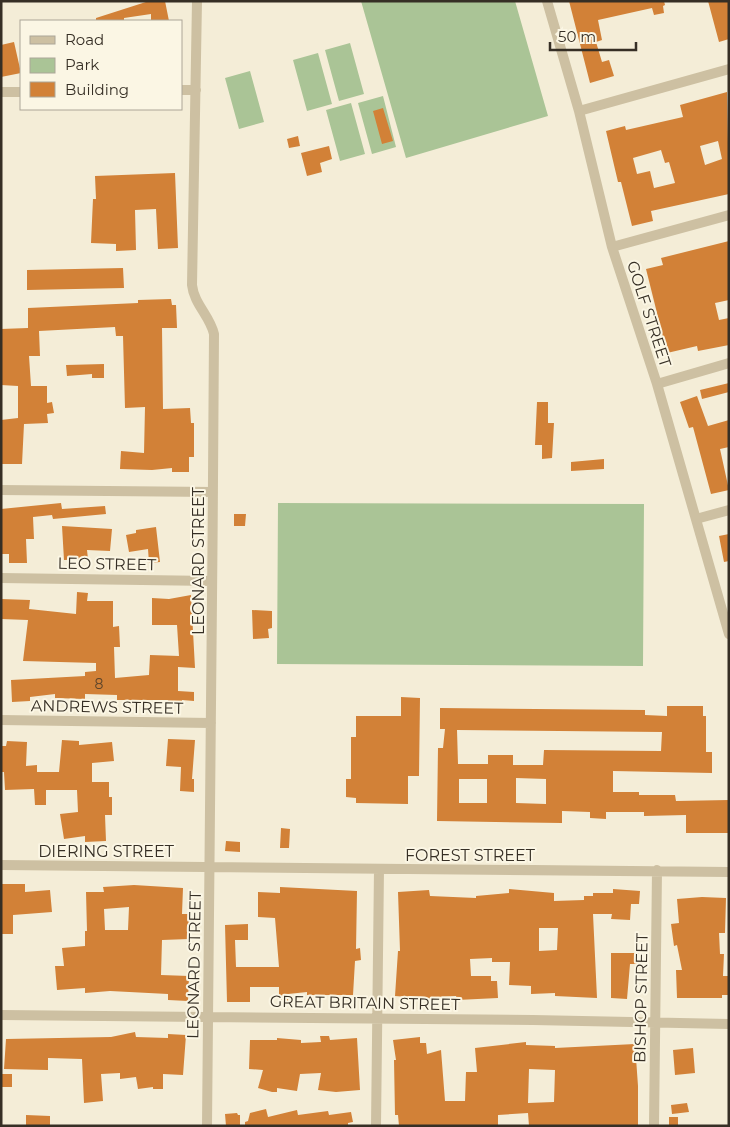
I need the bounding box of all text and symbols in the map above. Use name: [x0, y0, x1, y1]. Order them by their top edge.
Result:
legend: [20, 20, 182, 110]
scale bar: [550, 20, 636, 52]
text: 50 m: [558, 27, 596, 46]
text: Road: [65, 30, 104, 49]
text: Park: [65, 55, 99, 74]
text: Building: [65, 80, 129, 99]
street label: GOLF STREET: [623, 258, 675, 370]
street label: LEONARD STREET: [189, 486, 208, 635]
street label: LEO STREET: [57, 554, 157, 574]
house number: 8: [95, 675, 104, 693]
street label: ANDREWS STREET: [31, 696, 184, 718]
street label: DIERING STREET: [38, 842, 175, 861]
street label: FOREST STREET: [405, 846, 536, 865]
street label: LEONARD STREET: [183, 890, 205, 1039]
street label: BISHOP STREET: [630, 932, 652, 1063]
street label: GREAT BRITAIN STREET: [270, 992, 461, 1014]

